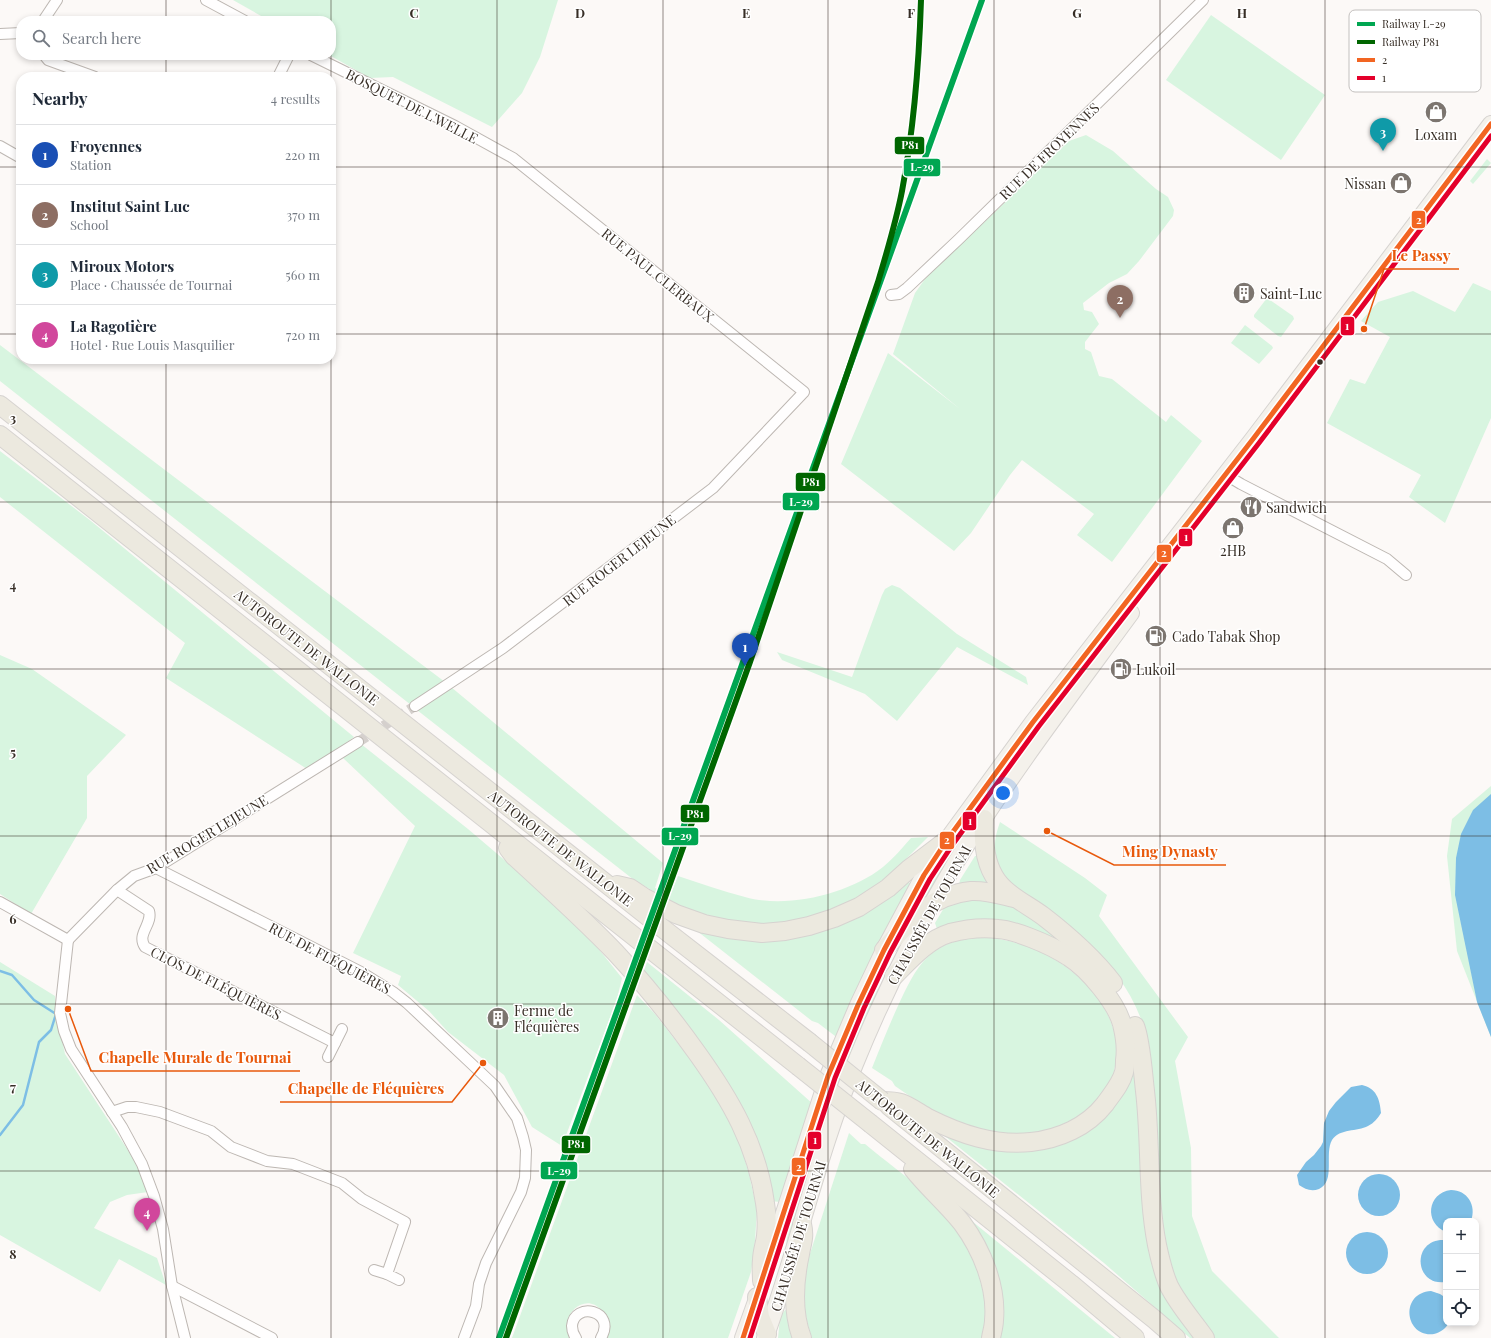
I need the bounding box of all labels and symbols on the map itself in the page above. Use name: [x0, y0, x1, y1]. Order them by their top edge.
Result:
text: C: [409, 4, 419, 21]
text: D: [575, 4, 585, 21]
text: E: [742, 4, 750, 21]
text: F: [907, 4, 915, 21]
text: G: [1072, 4, 1082, 21]
text: H: [1237, 4, 1247, 21]
legend: [1349, 10, 1481, 92]
text: Railway L-29: [1382, 16, 1446, 31]
text: Railway P81: [1382, 34, 1439, 49]
text: 2: [1382, 52, 1387, 67]
street label: BOSQUET DE L'WELLE: [343, 64, 481, 148]
text: 1: [1382, 70, 1386, 85]
street label: RUE DE FROYENNES: [995, 98, 1103, 204]
shop icon: Loxam: [1423, 99, 1449, 125]
pin: 3: [1370, 118, 1396, 151]
place label: Loxam: [1415, 125, 1458, 144]
line badge: P81: [894, 136, 925, 155]
text: P81: [901, 137, 919, 152]
line badge: L-29: [903, 158, 941, 177]
text: L-29: [910, 159, 934, 174]
shop icon: Nissan: [1388, 170, 1414, 196]
place label: Nissan: [1344, 174, 1387, 193]
line badge: 2: [1411, 210, 1426, 229]
text: 2: [1416, 212, 1422, 227]
street label: RUE PAUL CLERBAUX: [598, 224, 718, 326]
callout: Le Passy: [1384, 242, 1459, 269]
text: Le Passy: [1391, 245, 1451, 265]
building icon: Saint-Luc: [1231, 280, 1257, 306]
place label: Saint-Luc: [1260, 284, 1322, 303]
pin: 2: [1107, 285, 1133, 318]
line badge: 1: [1340, 316, 1355, 336]
text: 1: [1345, 318, 1349, 333]
unlabelled marker: [1315, 357, 1325, 367]
text: 3: [10, 409, 16, 426]
line badge: P81: [795, 472, 826, 492]
text: P81: [802, 474, 820, 489]
line badge: L-29: [782, 492, 820, 511]
text: L-29: [789, 494, 813, 509]
restaurant icon: Sandwich: [1238, 494, 1264, 520]
place label: Sandwich: [1266, 498, 1328, 517]
street label: RUE ROGER LEJEUNE: [559, 510, 679, 610]
shop icon: 2HB: [1220, 515, 1246, 541]
line badge: 1: [1178, 528, 1193, 547]
text: 1: [1184, 529, 1188, 544]
place label: 2HB: [1220, 541, 1246, 560]
line badge: 2: [1156, 544, 1172, 563]
text: 2: [1161, 545, 1167, 560]
text: 4: [10, 576, 17, 593]
street label: AUTOROUTE DE WALLONIE: [230, 584, 383, 710]
fuel station icon: Cado Tabak Shop: [1143, 623, 1169, 649]
place label: Cado Tabak Shop: [1172, 627, 1281, 646]
pin: 1: [732, 633, 758, 666]
fuel station icon: Lukoil: [1108, 656, 1134, 682]
place label: Lukoil: [1136, 660, 1175, 679]
text: 5: [10, 743, 16, 760]
your location: [993, 783, 1013, 803]
street label: AUTOROUTE DE WALLONIE: [484, 785, 637, 911]
street label: RUE ROGER LEJEUNE: [143, 790, 271, 878]
line badge: P81: [680, 804, 710, 823]
text: P81: [686, 806, 704, 821]
line badge: 1: [962, 811, 977, 831]
text: 1: [968, 813, 972, 828]
line badge: L-29: [661, 827, 699, 846]
text: L-29: [668, 828, 692, 843]
line badge: 2: [939, 831, 955, 850]
text: 2: [944, 832, 950, 847]
callout: Ming Dynasty: [1114, 838, 1226, 865]
text: Ming Dynasty: [1122, 841, 1218, 861]
street label: CHAUSSÉE DE TOURNAI: [883, 842, 975, 988]
text: 6: [9, 910, 17, 927]
street label: RUE DE FLÉQUIÈRES: [266, 918, 394, 998]
street label: CLOS DE FLÉQUIÈRES: [147, 942, 285, 1024]
place label: Ferme de Fléquières: [514, 1001, 579, 1036]
building icon: Ferme de Fléquières: [485, 1005, 511, 1031]
callout: Chapelle Murale de Tournai: [91, 1044, 300, 1071]
text: Chapelle Murale de Tournai: [99, 1047, 292, 1067]
street label: AUTOROUTE DE WALLONIE: [852, 1074, 1003, 1202]
callout: Chapelle de Fléquières: [280, 1075, 452, 1102]
text: 7: [10, 1078, 16, 1095]
text: Chapelle de Fléquières: [288, 1078, 444, 1098]
line badge: 1: [807, 1131, 822, 1150]
text: 1: [813, 1132, 817, 1147]
line badge: P81: [561, 1135, 591, 1154]
text: P81: [567, 1136, 585, 1151]
line badge: 2: [791, 1157, 806, 1176]
street label: CHAUSSÉE DE TOURNAI: [766, 1158, 830, 1314]
text: 2: [796, 1159, 802, 1174]
line badge: L-29: [540, 1161, 578, 1180]
text: L-29: [547, 1163, 571, 1178]
pin: 4: [134, 1198, 160, 1231]
text: 8: [9, 1245, 17, 1262]

